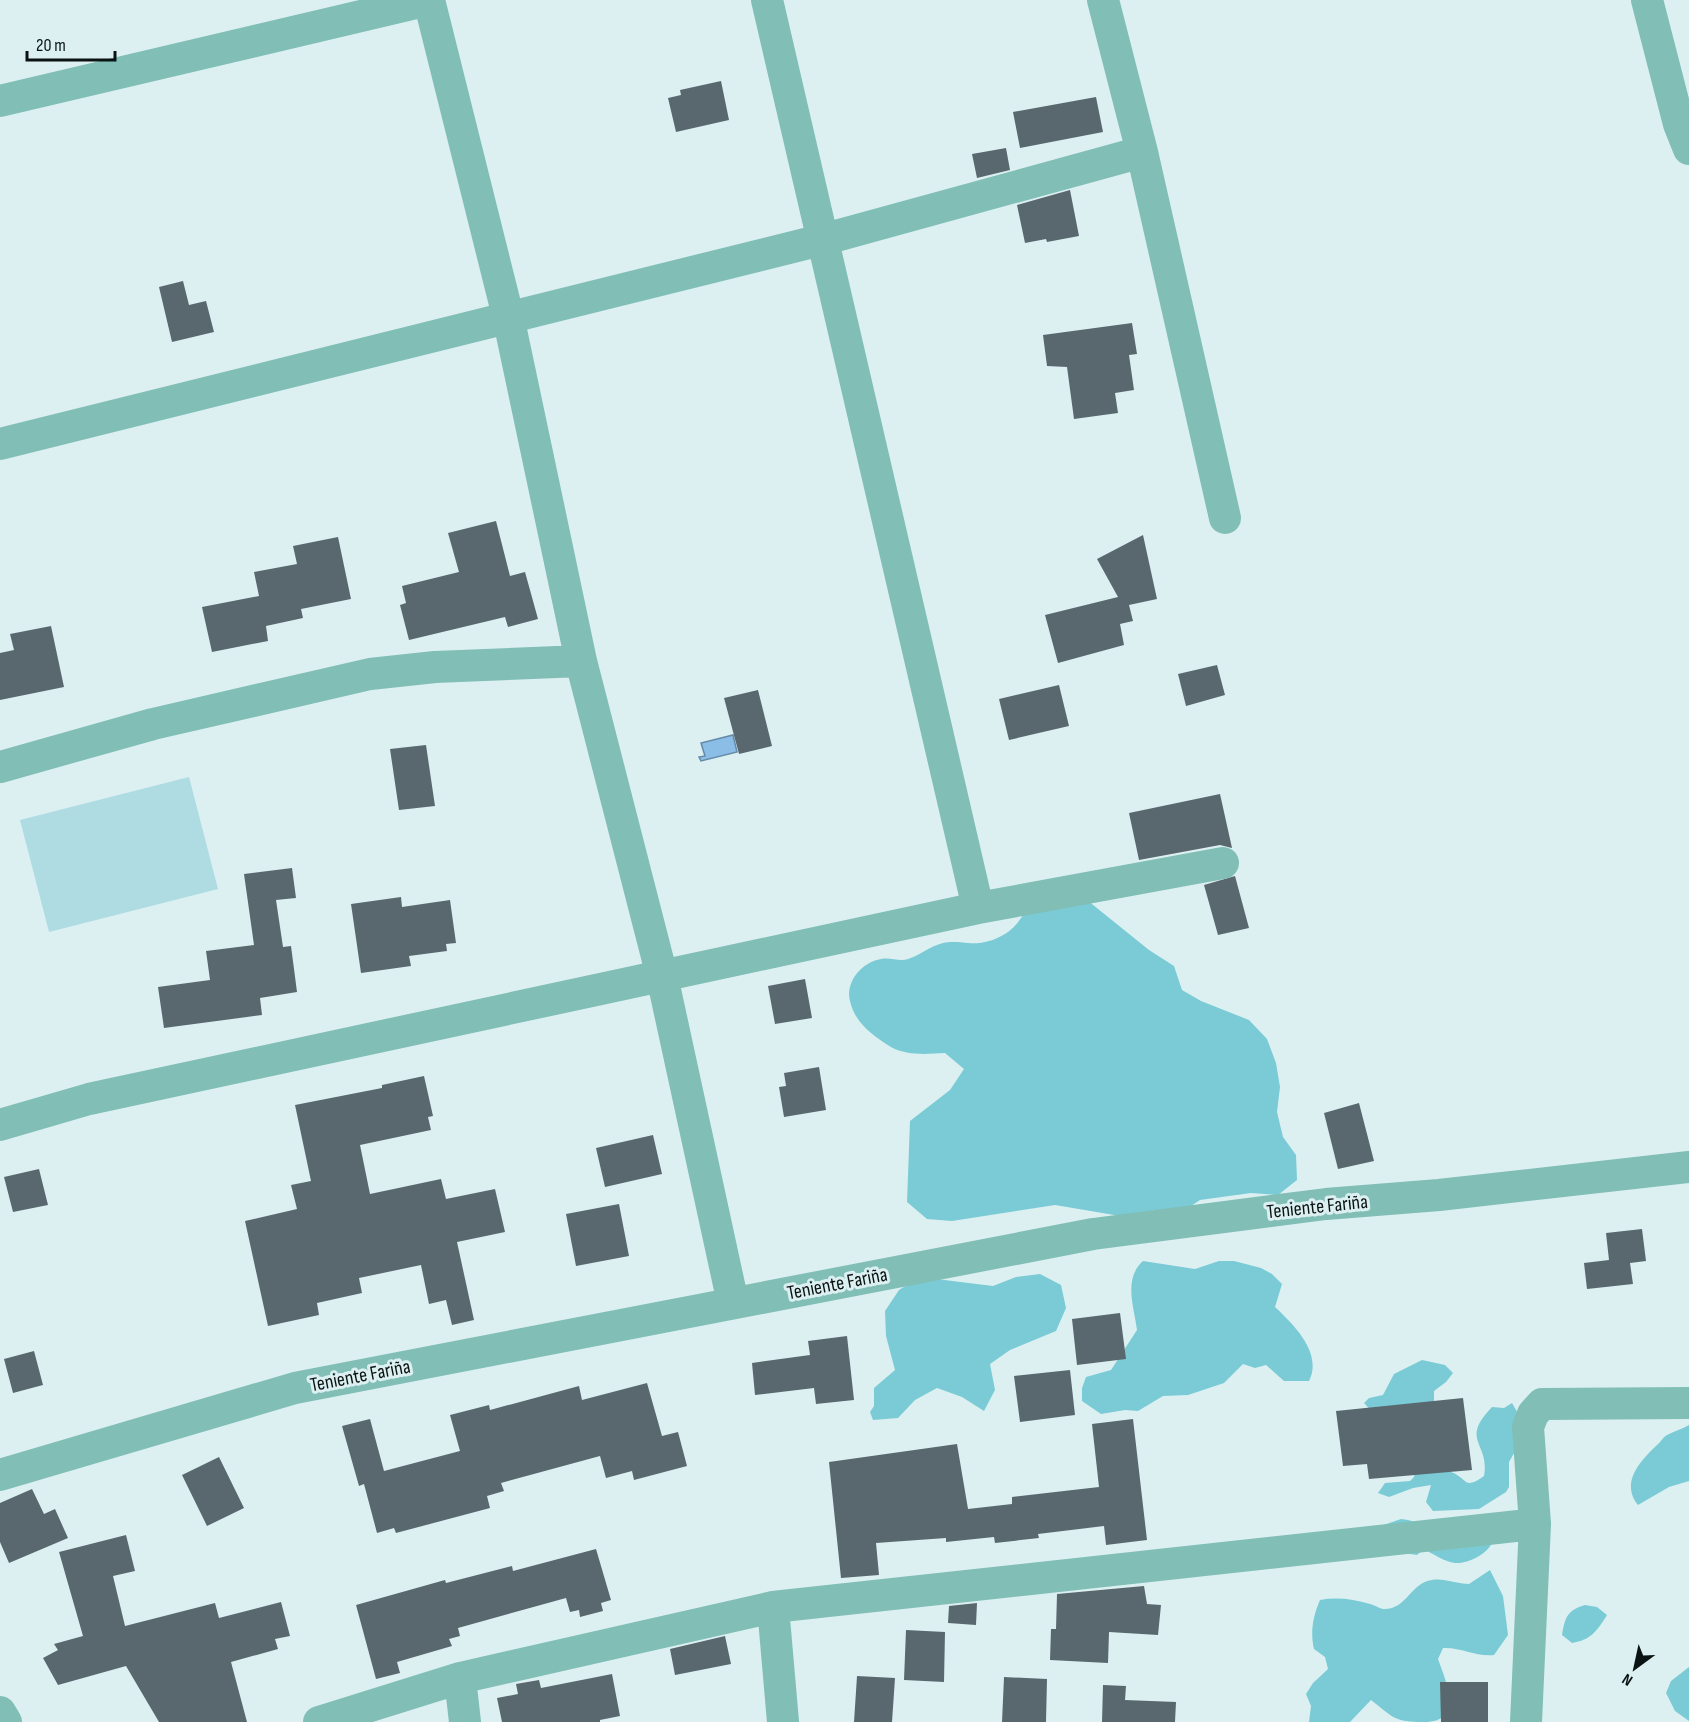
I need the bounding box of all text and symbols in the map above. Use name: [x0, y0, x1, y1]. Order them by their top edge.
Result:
scale bar: [27, 24, 116, 62]
text: 20 m: [36, 35, 66, 56]
street label: Teniente Fariña: [1265, 1190, 1369, 1224]
street label: Teniente Fariña: [785, 1263, 889, 1305]
street label: Teniente Fariña: [308, 1355, 412, 1397]
north arrow: [1605, 1638, 1665, 1698]
text: N: [1619, 1669, 1636, 1690]

